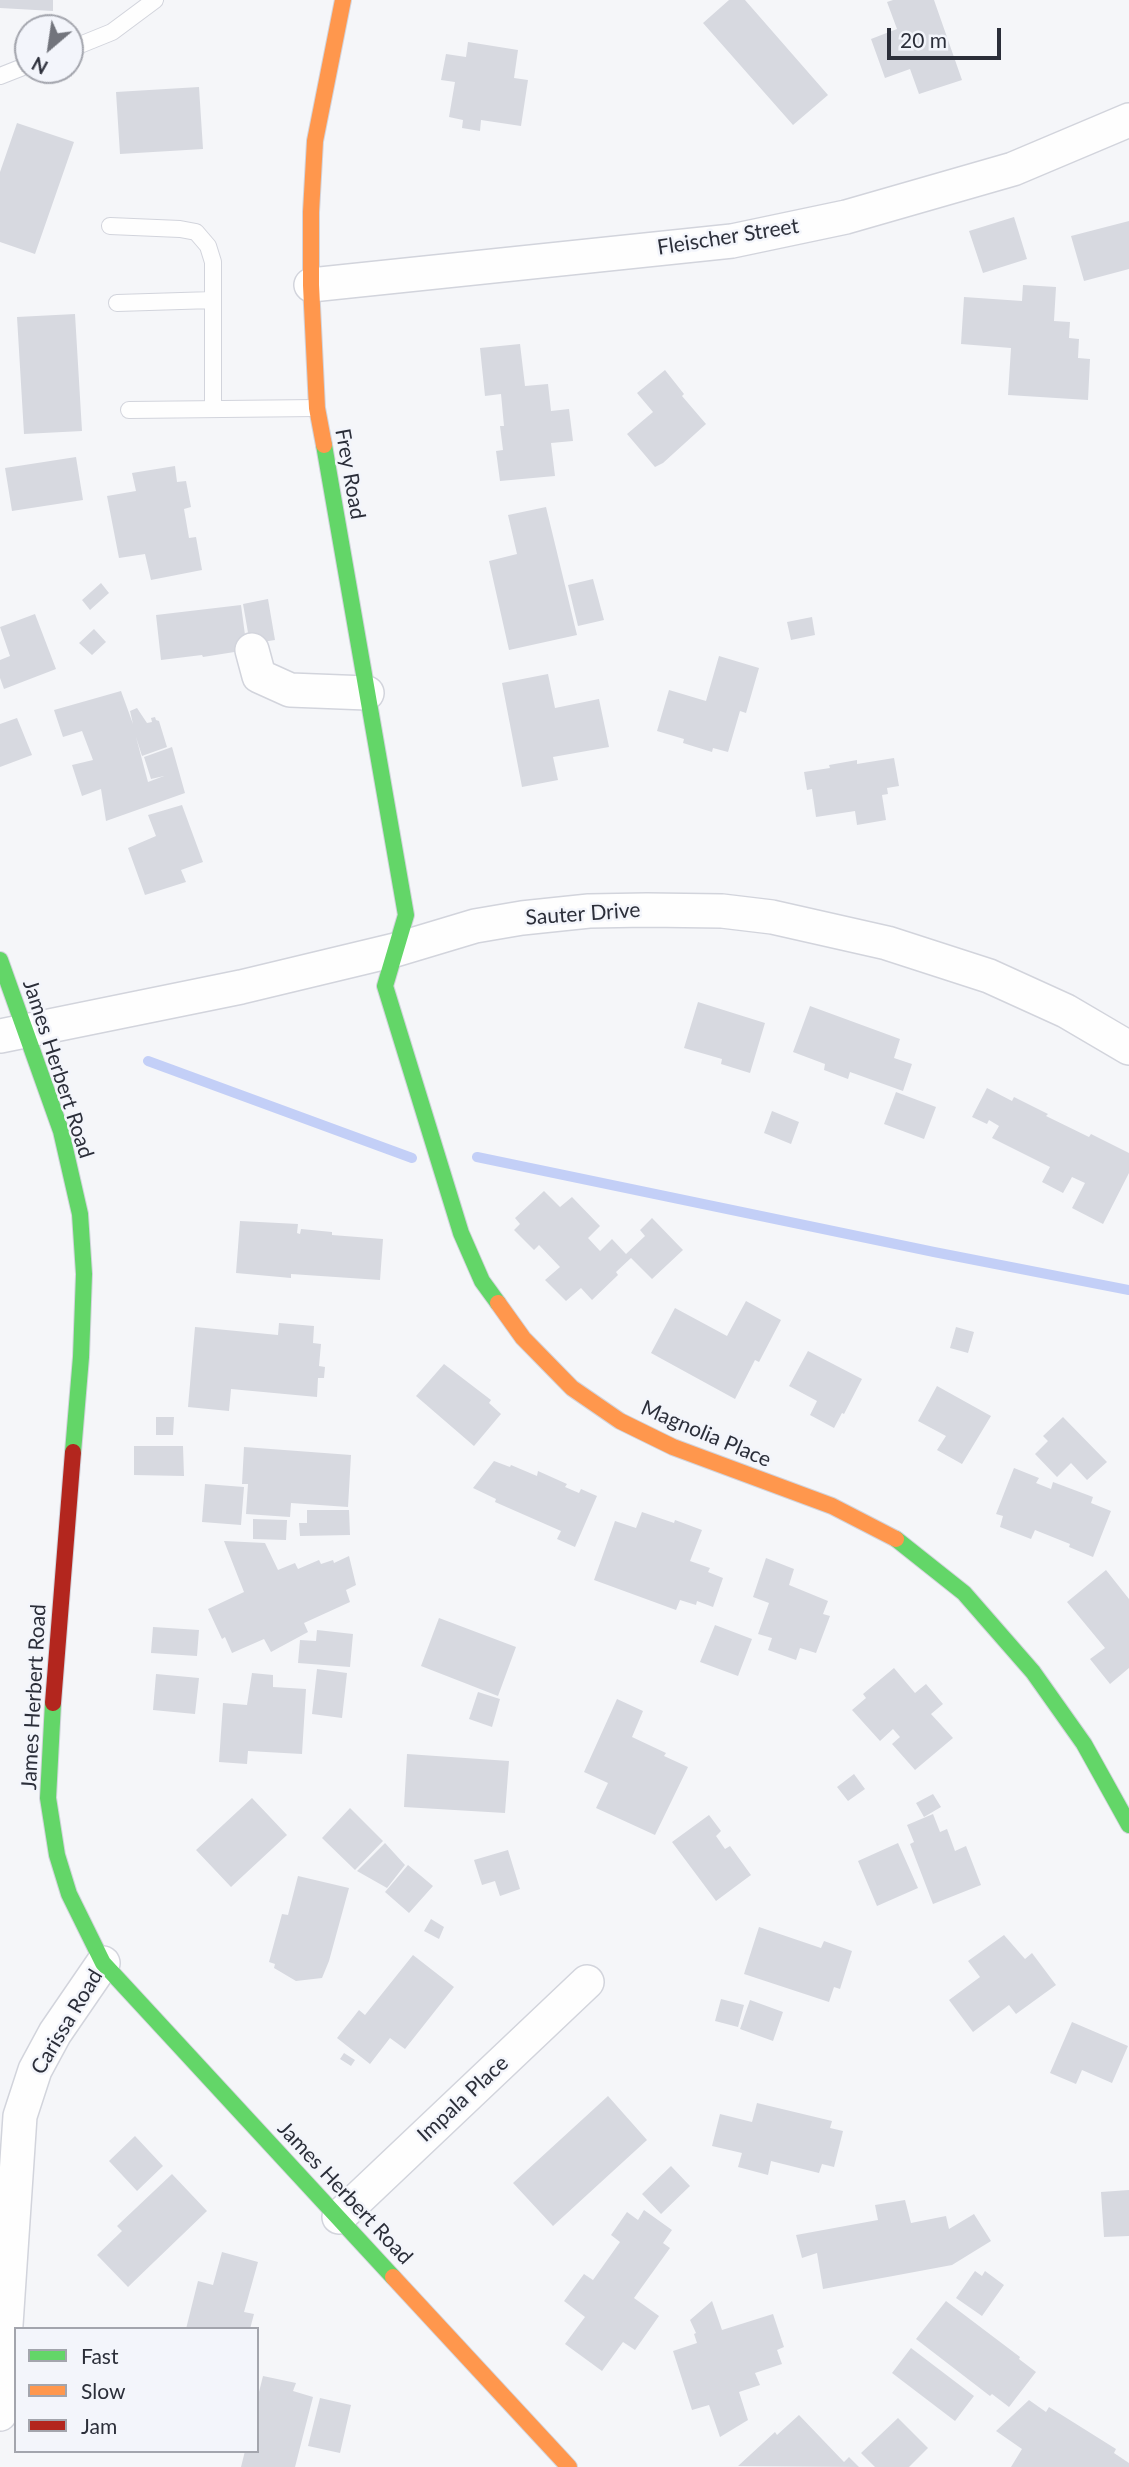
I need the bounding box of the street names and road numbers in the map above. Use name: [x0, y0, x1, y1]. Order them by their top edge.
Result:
street label: Fleischer Street: [655, 213, 801, 261]
street label: Frey Road: [330, 427, 370, 521]
street label: Sauter Drive: [525, 897, 641, 931]
street label: James Herbert Road: [17, 977, 99, 1161]
street label: Magnolia Place: [637, 1395, 775, 1473]
street label: James Herbert Road: [17, 1603, 51, 1791]
street label: Carissa Road: [26, 1965, 108, 2079]
street label: Impala Place: [412, 2051, 514, 2147]
street label: James Herbert Road: [272, 2116, 418, 2270]

